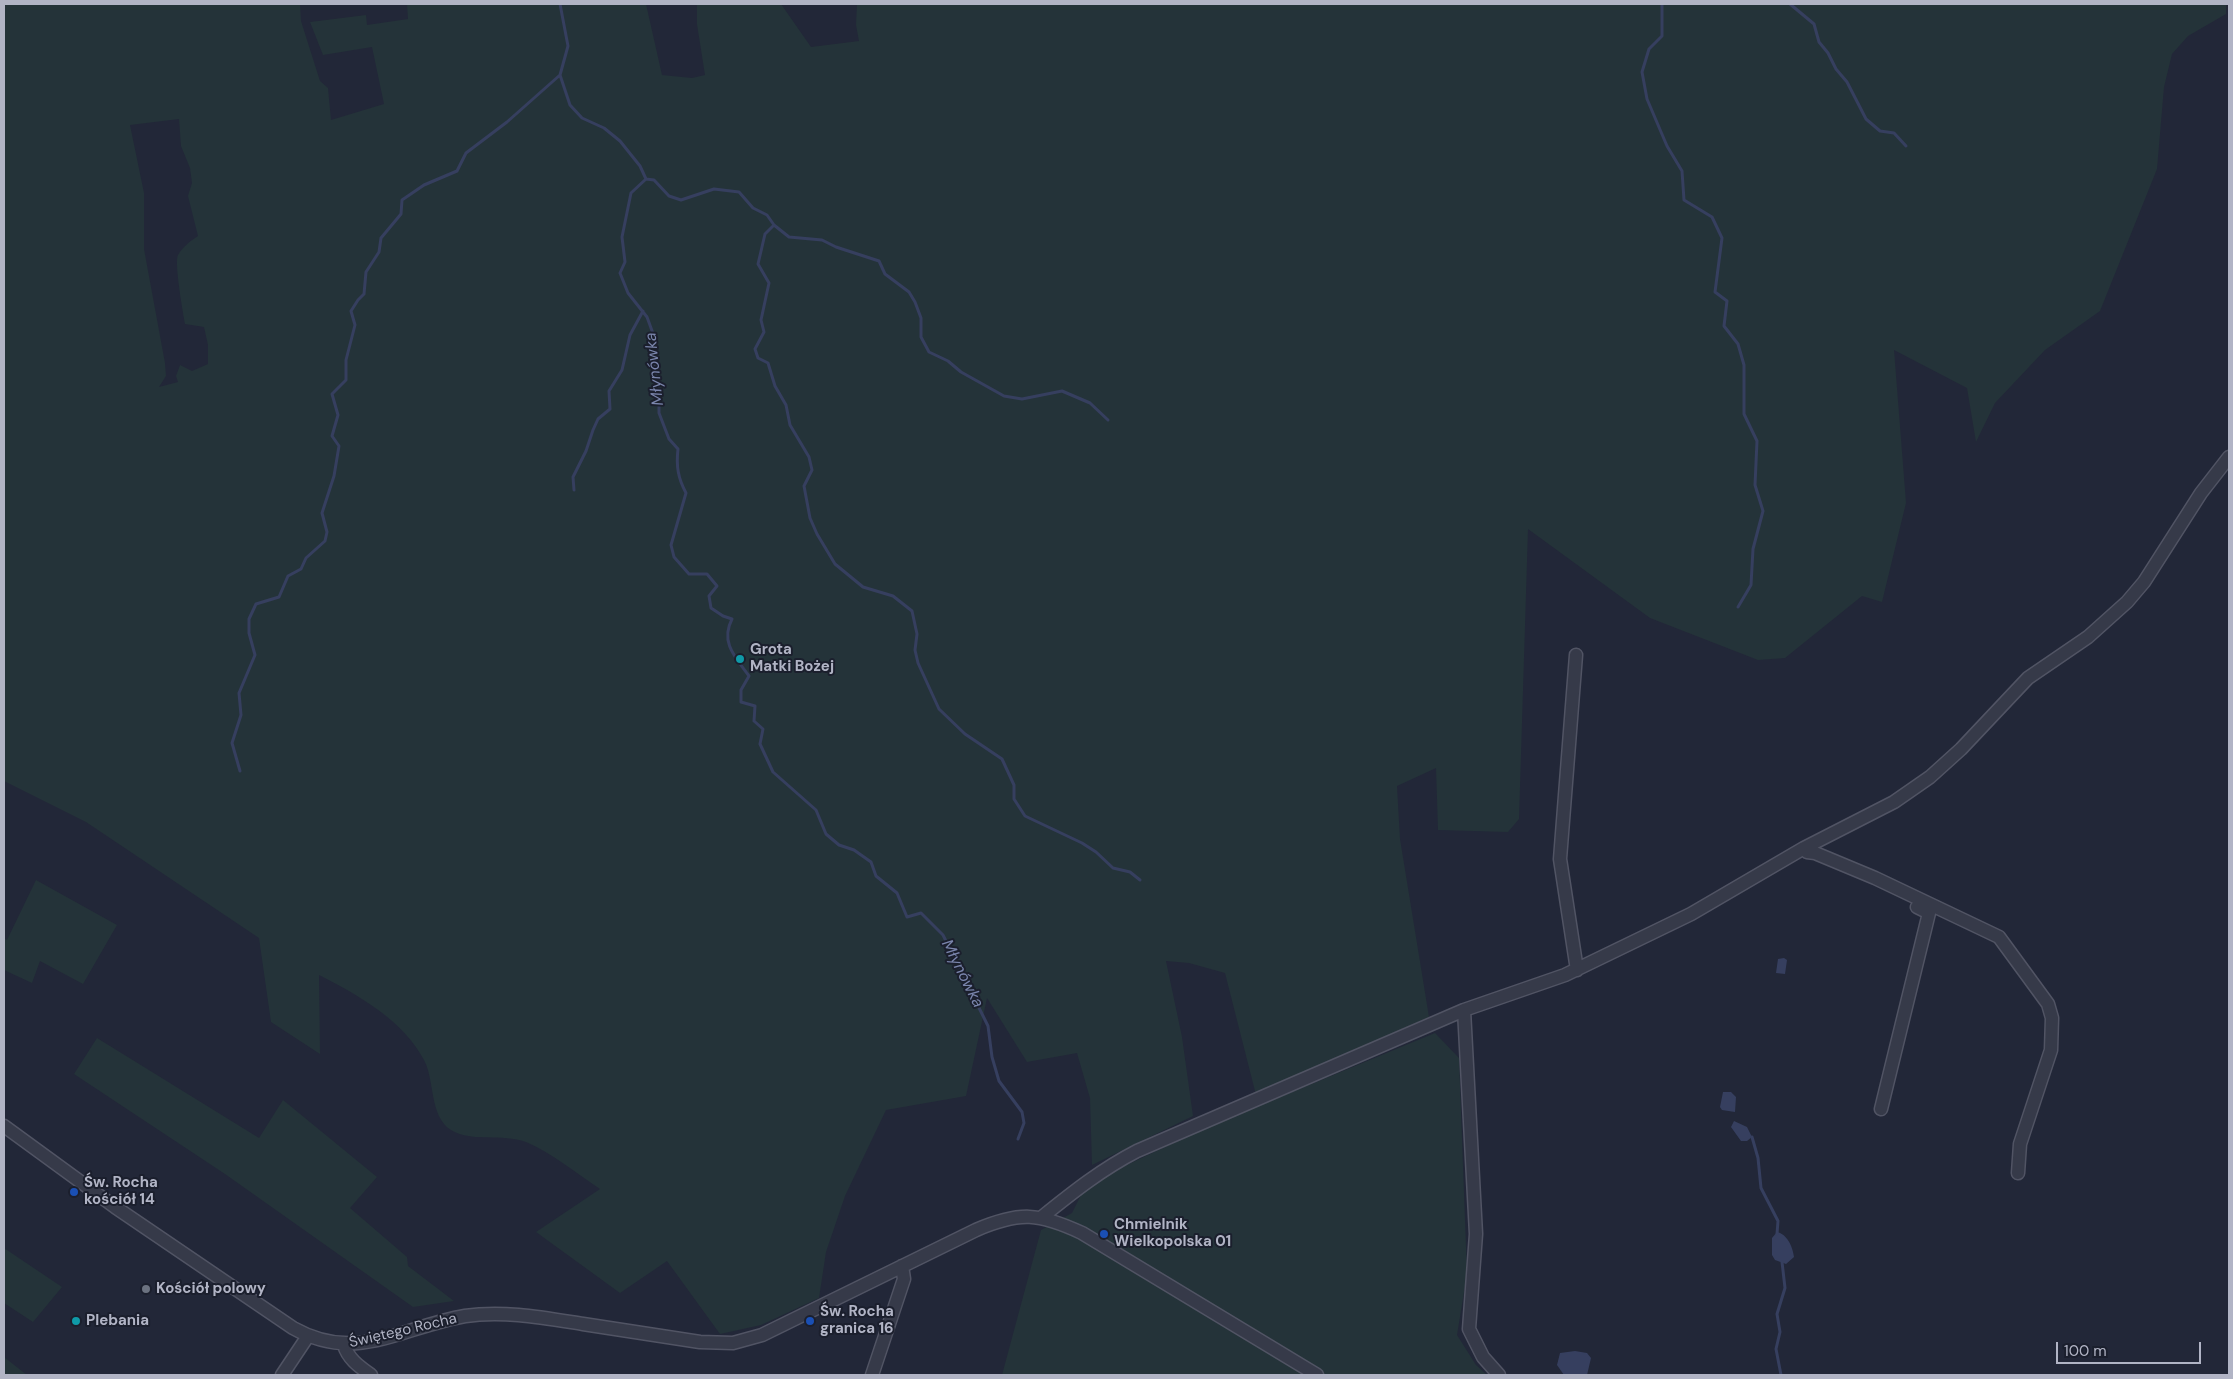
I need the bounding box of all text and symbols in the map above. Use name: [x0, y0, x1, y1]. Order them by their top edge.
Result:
water label: Młynówka: [642, 331, 668, 407]
place label: Grota Matki Bożej: [750, 641, 834, 676]
marker: Grota Matki Bożej: [734, 653, 746, 665]
water label: Młynówka: [937, 937, 987, 1011]
place label: Św. Rocha kościół 14: [84, 1174, 158, 1209]
marker: Św. Rocha kościół 14: [68, 1186, 80, 1198]
place label: Chmielnik Wielkopolska 01: [1114, 1216, 1231, 1251]
marker: Chmielnik Wielkopolska 01: [1098, 1228, 1110, 1240]
place label: Kościół polowy: [156, 1280, 266, 1298]
marker: Kościół polowy: [140, 1283, 152, 1295]
place label: Św. Rocha granica 16: [820, 1303, 894, 1338]
street label: Świętego Rocha: [347, 1310, 459, 1352]
place label: Plebania: [86, 1312, 149, 1330]
marker: Plebania: [70, 1315, 82, 1327]
marker: Św. Rocha granica 16: [804, 1315, 816, 1327]
scale bar: [2058, 1332, 2203, 1364]
text: 100 m: [2064, 1341, 2107, 1361]

